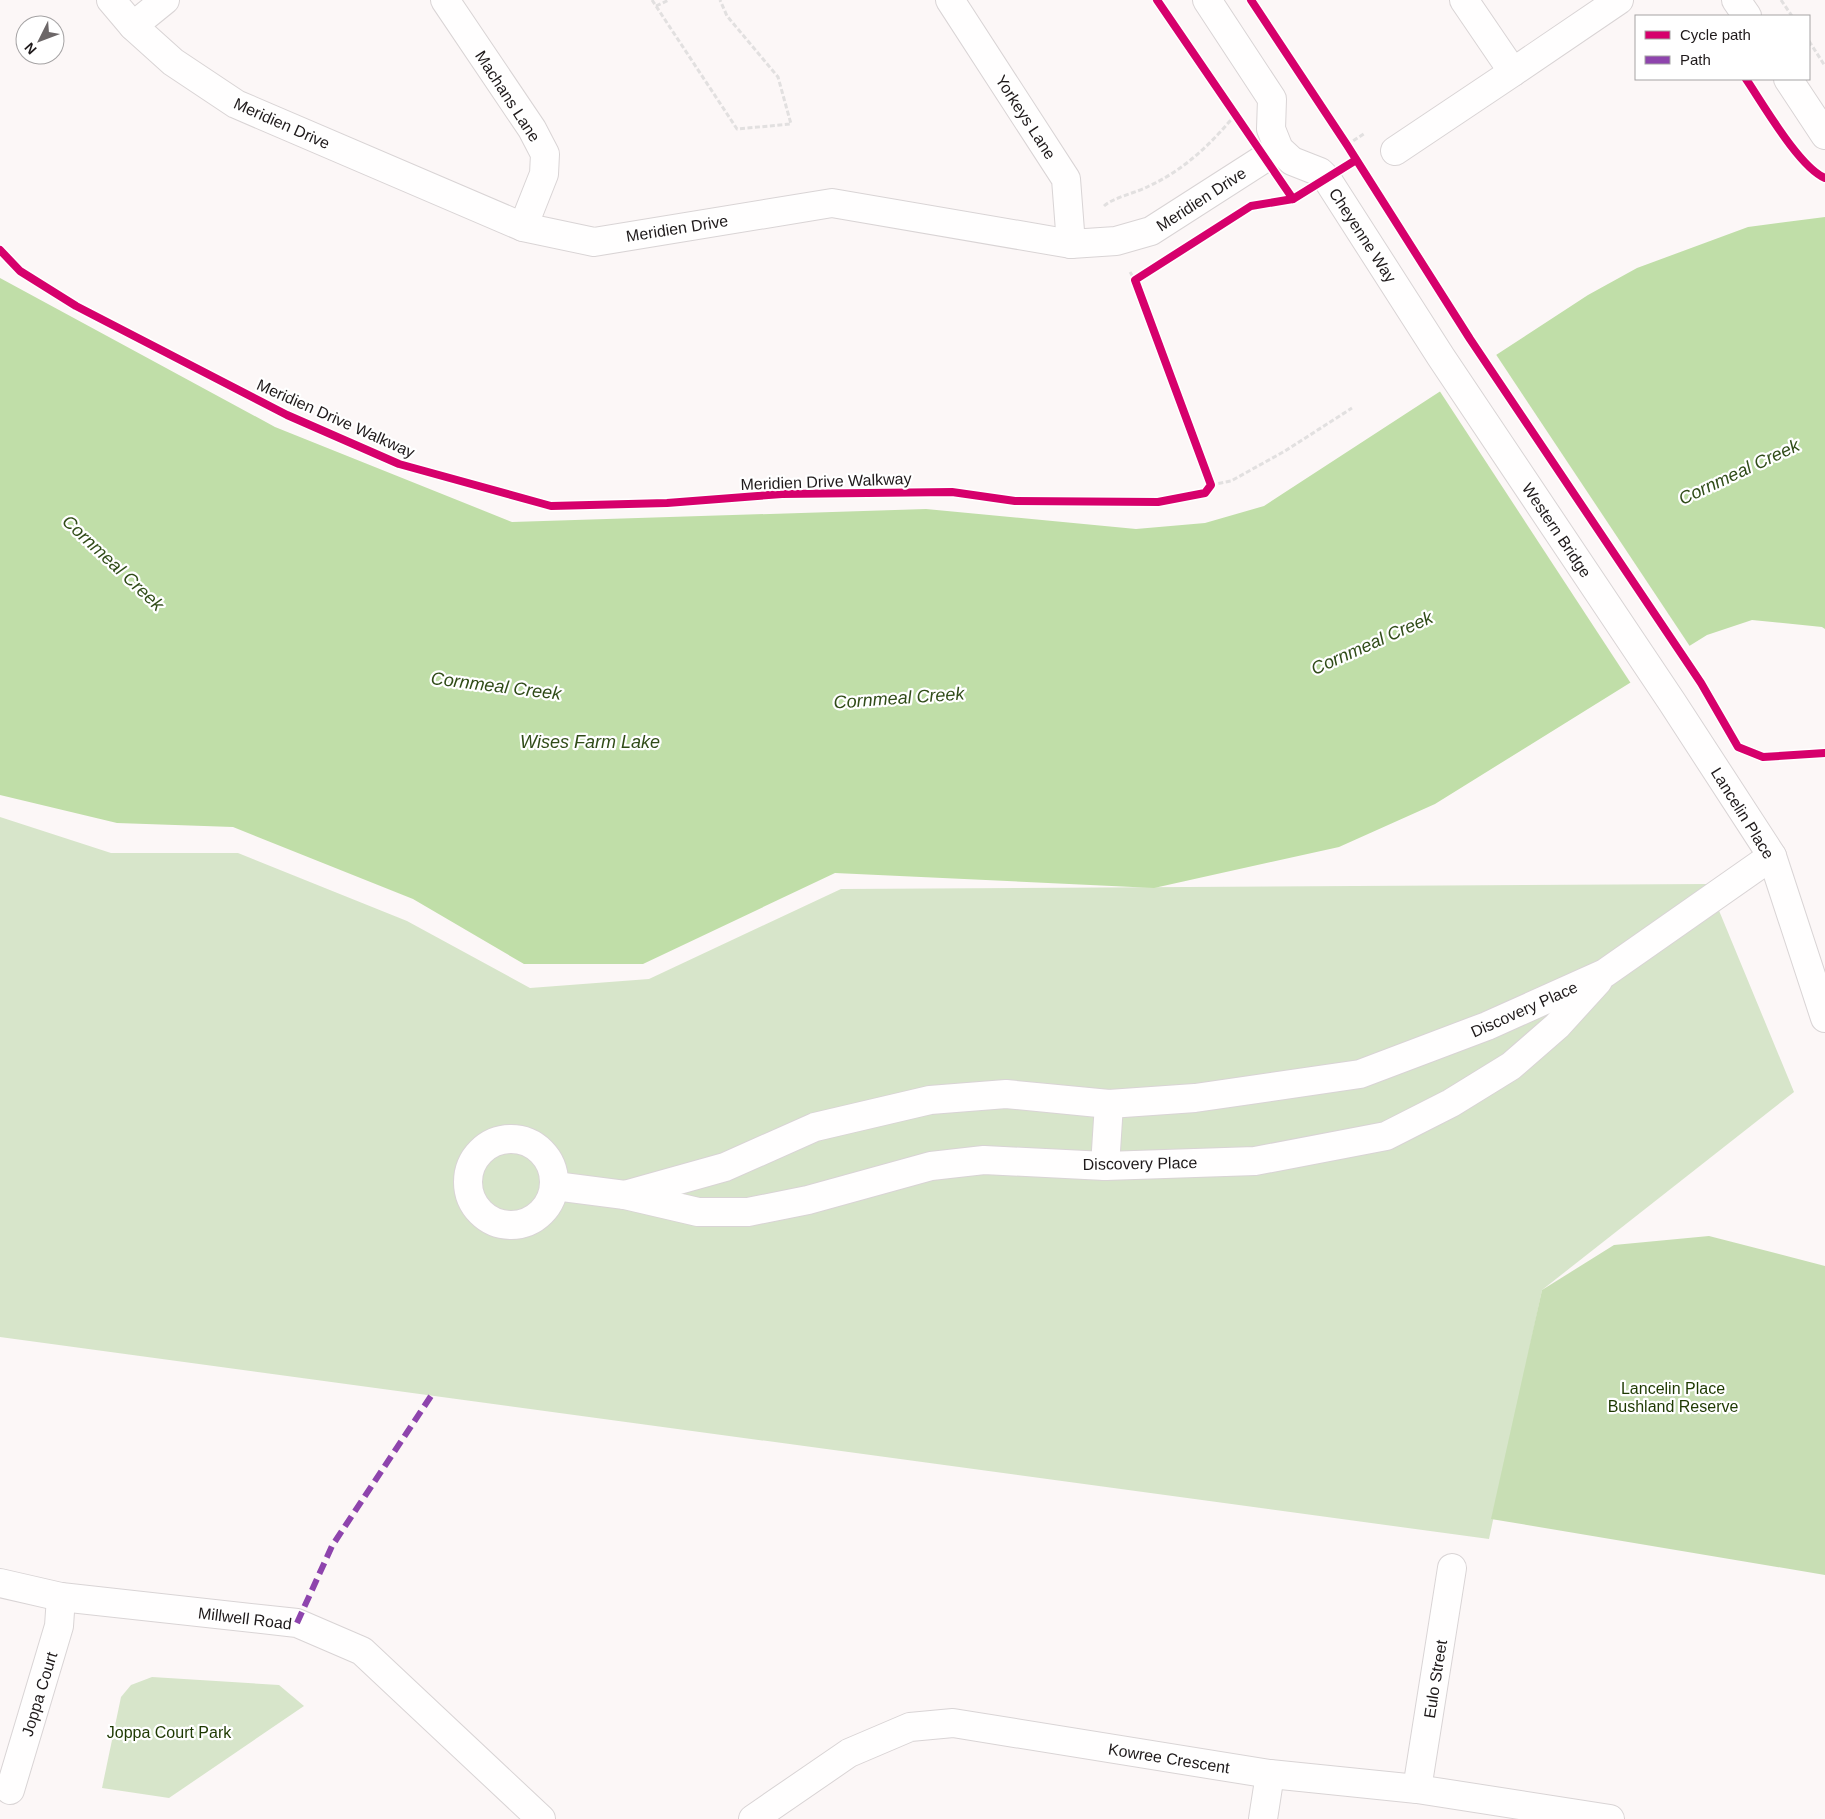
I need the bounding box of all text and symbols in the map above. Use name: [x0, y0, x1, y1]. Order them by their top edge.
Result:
north arrow: [15, 15, 65, 65]
legend: [1635, 15, 1810, 80]
text: Cycle path: [1680, 26, 1751, 43]
text: N: [21, 40, 40, 58]
street label: Machans Lane: [472, 48, 543, 145]
text: Path: [1680, 51, 1711, 68]
street label: Yorkeys Lane: [992, 72, 1059, 162]
street label: Meridien Drive: [231, 95, 332, 152]
street label: Meridien Drive: [1153, 164, 1249, 235]
street label: Cheyenne Way: [1326, 185, 1399, 286]
street label: Meridien Drive: [625, 212, 729, 245]
street label: Meridien Drive Walkway: [254, 376, 417, 461]
water label: Cornmeal Creek: [1675, 435, 1804, 509]
street label: Meridien Drive Walkway: [740, 470, 912, 493]
street label: Western Bridge: [1519, 480, 1594, 581]
water label: Cornmeal Creek: [58, 511, 168, 616]
water label: Cornmeal Creek: [1308, 607, 1437, 679]
water label: Cornmeal Creek: [430, 668, 563, 704]
water label: Cornmeal Creek: [833, 683, 966, 713]
water label: Wises Farm Lake: [520, 732, 660, 752]
street label: Lancelin Place: [1708, 765, 1777, 862]
street label: Discovery Place: [1468, 978, 1580, 1041]
street label: Discovery Place: [1083, 1154, 1198, 1173]
park label: Lancelin Place Bushland Reserve: [1608, 1380, 1738, 1415]
street label: Millwell Road: [197, 1604, 293, 1633]
street label: Eulo Street: [1421, 1638, 1450, 1719]
street label: Joppa Court: [19, 1649, 61, 1738]
park label: Joppa Court Park: [107, 1724, 232, 1741]
street label: Kowree Crescent: [1107, 1740, 1231, 1777]

